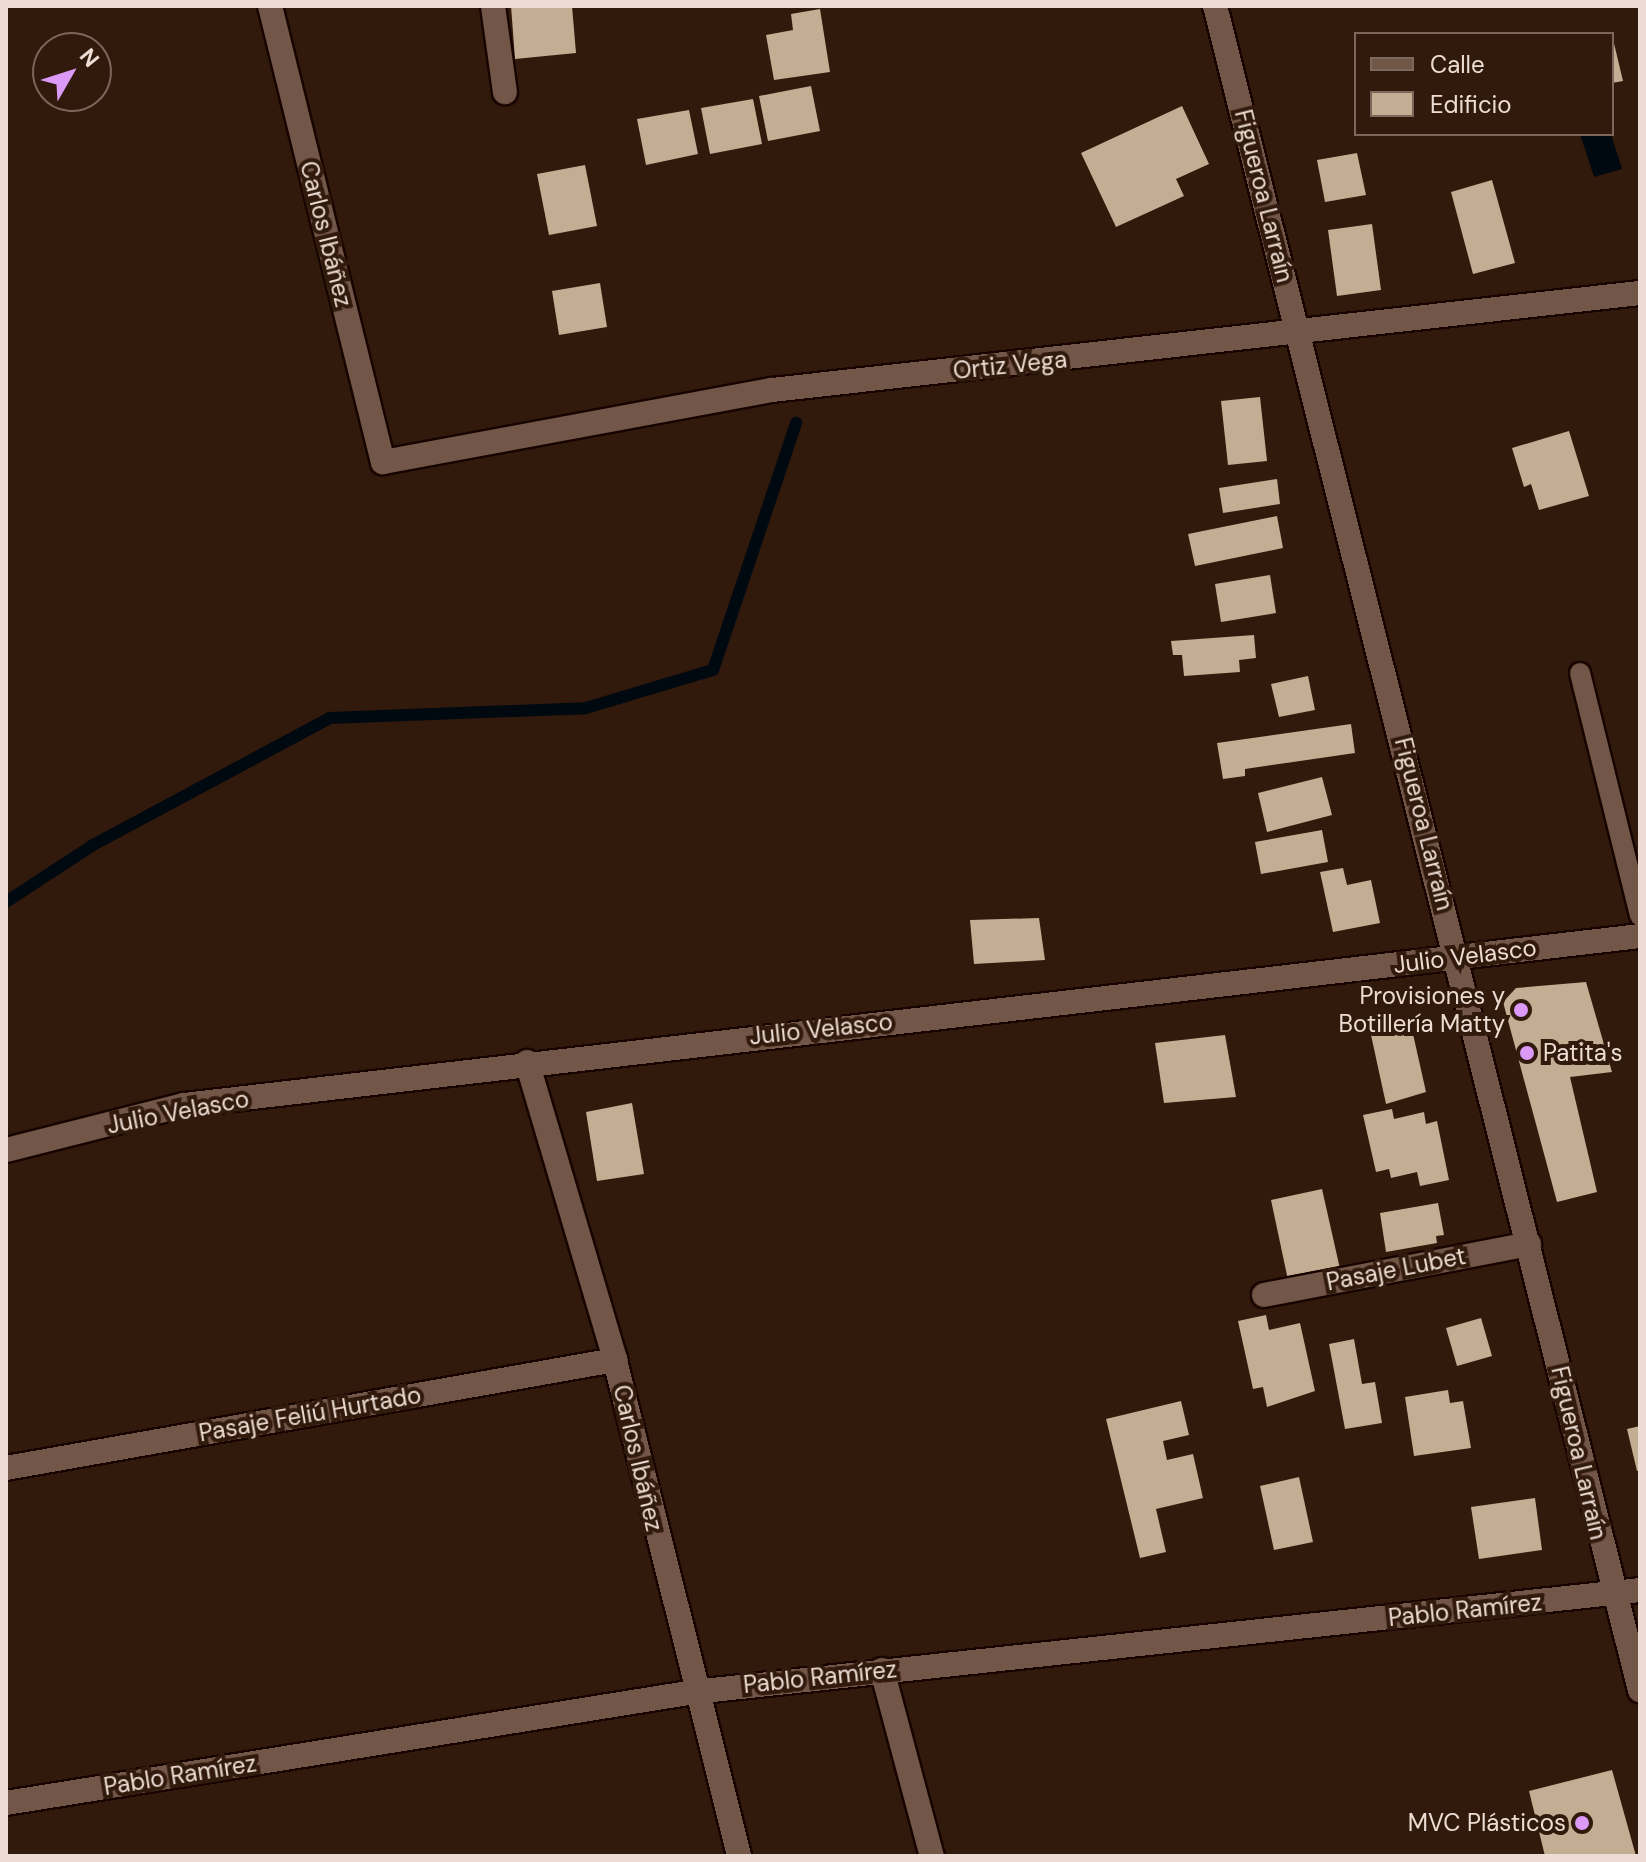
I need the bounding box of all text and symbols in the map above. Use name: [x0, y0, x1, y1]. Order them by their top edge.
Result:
north arrow: [32, 32, 112, 112]
legend: [1354, 32, 1614, 136]
text: N: [73, 42, 106, 73]
text: Calle: [1430, 49, 1485, 80]
text: Edificio: [1430, 89, 1512, 120]
street label: Figueroa Larraín: [1229, 107, 1299, 285]
street label: Carlos Ibáñez: [294, 158, 358, 310]
street label: Ortiz Vega: [952, 345, 1068, 385]
street label: Figueroa Larraín: [1389, 735, 1459, 913]
street label: Julio Velasco: [1392, 933, 1538, 979]
place label: Provisiones y Botillería Matty: [1339, 982, 1505, 1038]
marker: Provisiones y Botillería Matty: [1512, 1001, 1530, 1019]
street label: Julio Velasco: [748, 1007, 894, 1051]
place label: Patita's: [1543, 1039, 1623, 1067]
marker: Patita's: [1518, 1044, 1536, 1062]
street label: Julio Velasco: [105, 1084, 251, 1140]
street label: Pasaje Lubet: [1324, 1241, 1468, 1297]
street label: Figueroa Larraín: [1545, 1363, 1613, 1543]
street label: Pasaje Feliú Hurtado: [197, 1380, 423, 1448]
street label: Carlos Ibáñez: [607, 1382, 669, 1534]
street label: Pablo Ramírez: [1387, 1588, 1543, 1632]
street label: Pablo Ramírez: [742, 1655, 898, 1699]
street label: Pablo Ramírez: [102, 1749, 258, 1801]
place label: MVC Plásticos: [1408, 1809, 1566, 1837]
marker: MVC Plásticos: [1573, 1814, 1591, 1832]

